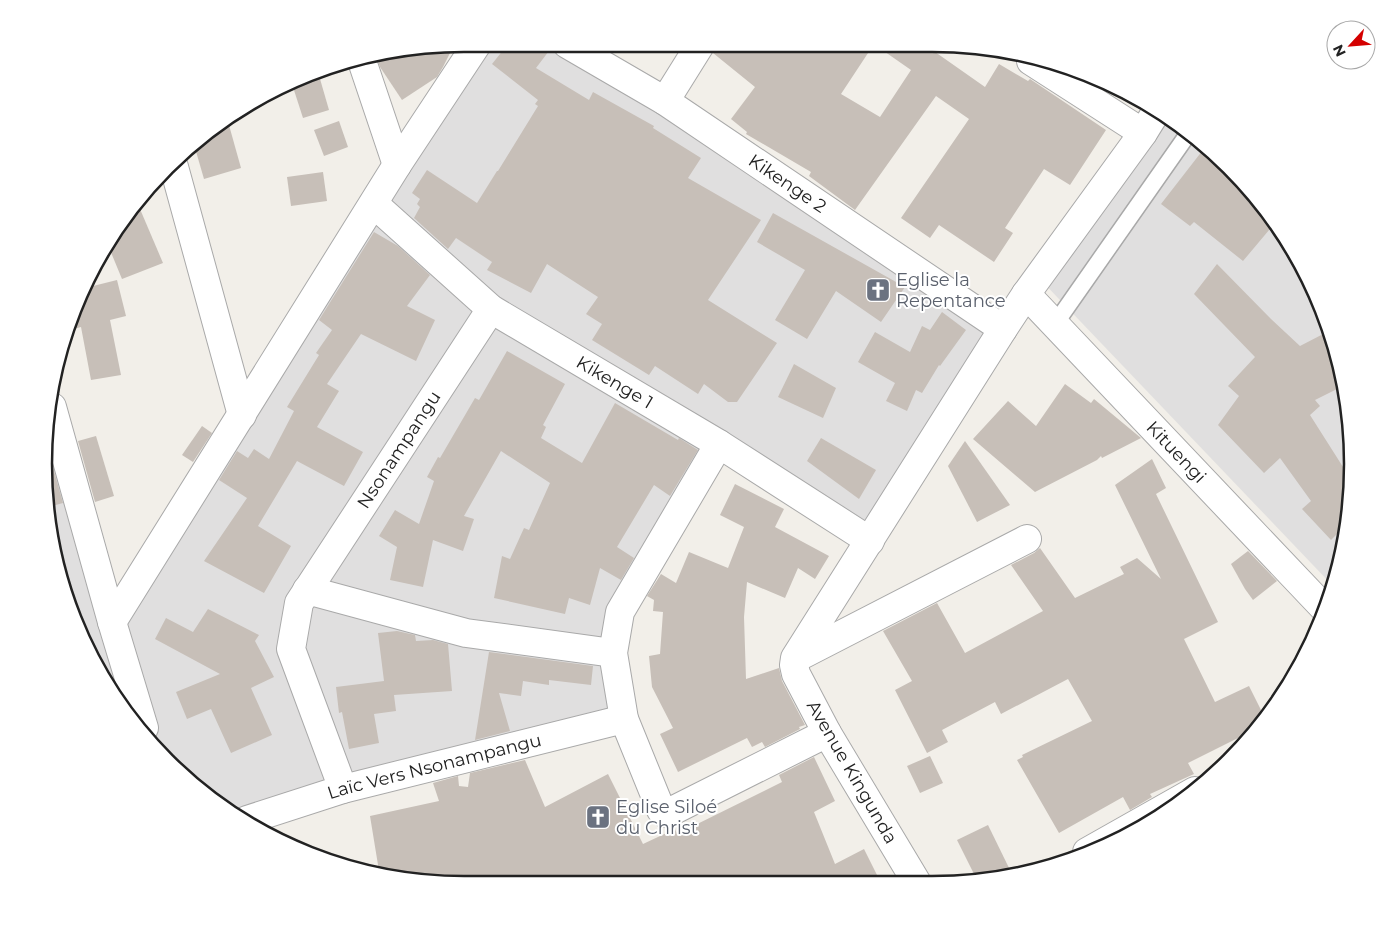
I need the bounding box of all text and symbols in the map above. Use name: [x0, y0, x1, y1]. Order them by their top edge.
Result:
north arrow: [1326, 20, 1376, 70]
text: N: [1329, 42, 1350, 60]
street label: Kikenge 2: [744, 149, 831, 218]
place label: Eglise la Repentance: [896, 269, 1006, 312]
church icon: Eglise la Repentance: [865, 277, 891, 303]
street label: Kikenge 1: [572, 351, 657, 414]
street label: Nsonampangu: [353, 387, 445, 513]
street label: Kituengi: [1142, 417, 1211, 488]
street label: Avenue Kingunda: [802, 696, 902, 848]
street label: Laïc Vers Nsonampangu: [324, 729, 544, 804]
place label: Eglise Siloé du Christ: [616, 796, 717, 839]
church icon: Eglise Siloé du Christ: [585, 804, 611, 830]

